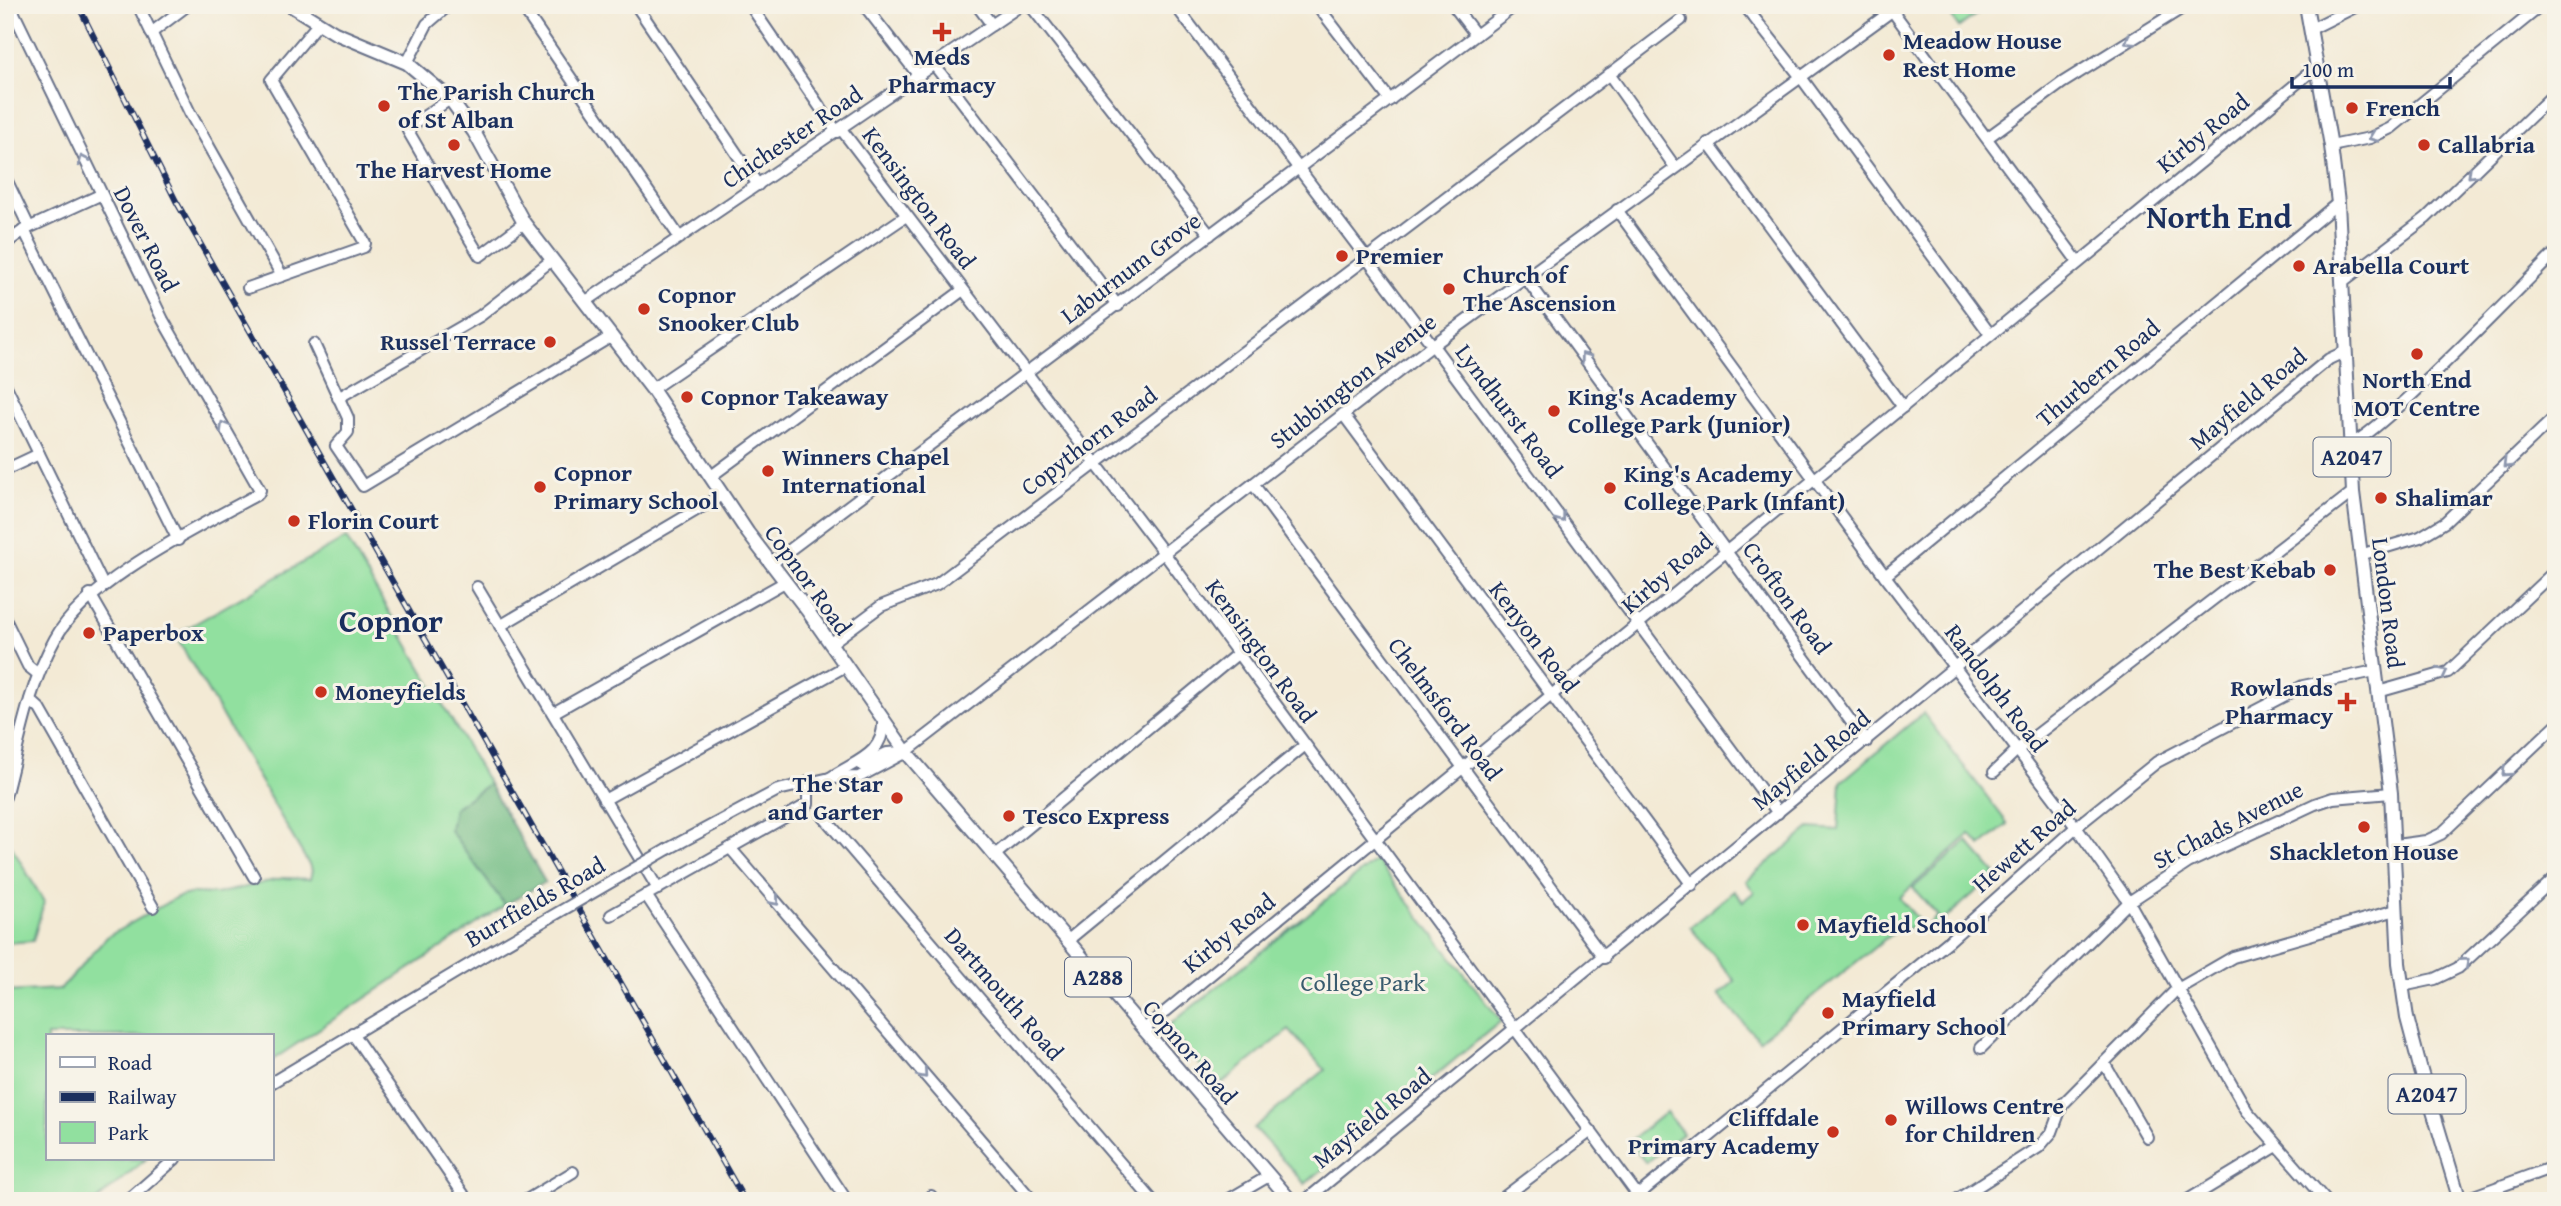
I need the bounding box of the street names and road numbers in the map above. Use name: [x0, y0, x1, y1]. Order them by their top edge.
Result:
street label: Chichester Road: [714, 76, 869, 197]
street label: Kirby Road: [2149, 84, 2257, 181]
street label: Kensington Road: [854, 119, 985, 276]
street label: Dover Road: [105, 180, 188, 298]
street label: Laburnum Grove: [1053, 203, 1208, 332]
street label: Stubbington Avenue: [1262, 304, 1444, 457]
street label: Thurbern Road: [2028, 310, 2167, 435]
street label: Lyndhurst Road: [1447, 336, 1572, 485]
street label: Mayfield Road: [2181, 339, 2314, 458]
street label: Copythorn Road: [1013, 377, 1165, 504]
road number: A2047: [2314, 438, 2390, 477]
street label: Copnor Road: [756, 517, 861, 642]
street label: Kirby Road: [1613, 524, 1720, 622]
street label: Crofton Road: [1734, 534, 1841, 662]
street label: London Road: [2363, 536, 2414, 670]
street label: Kensington Road: [1197, 572, 1326, 730]
street label: Kenyon Road: [1481, 574, 1588, 700]
street label: Randolph Road: [1937, 616, 2056, 759]
street label: Chelmsford Road: [1380, 630, 1511, 788]
street label: Mayfield Road: [1744, 701, 1878, 818]
street label: St Chads Avenue: [2146, 772, 2309, 878]
street label: Hewett Road: [1964, 790, 2083, 901]
street label: Burrfields Road: [458, 847, 611, 956]
street label: Kirby Road: [1175, 884, 1283, 981]
street label: Dartmouth Road: [937, 919, 1072, 1068]
road number: A288: [1065, 958, 1131, 996]
street label: Copnor Road: [1135, 991, 1246, 1112]
street label: Mayfield Road: [1305, 1059, 1439, 1176]
road number: A2047: [2388, 1074, 2466, 1114]

